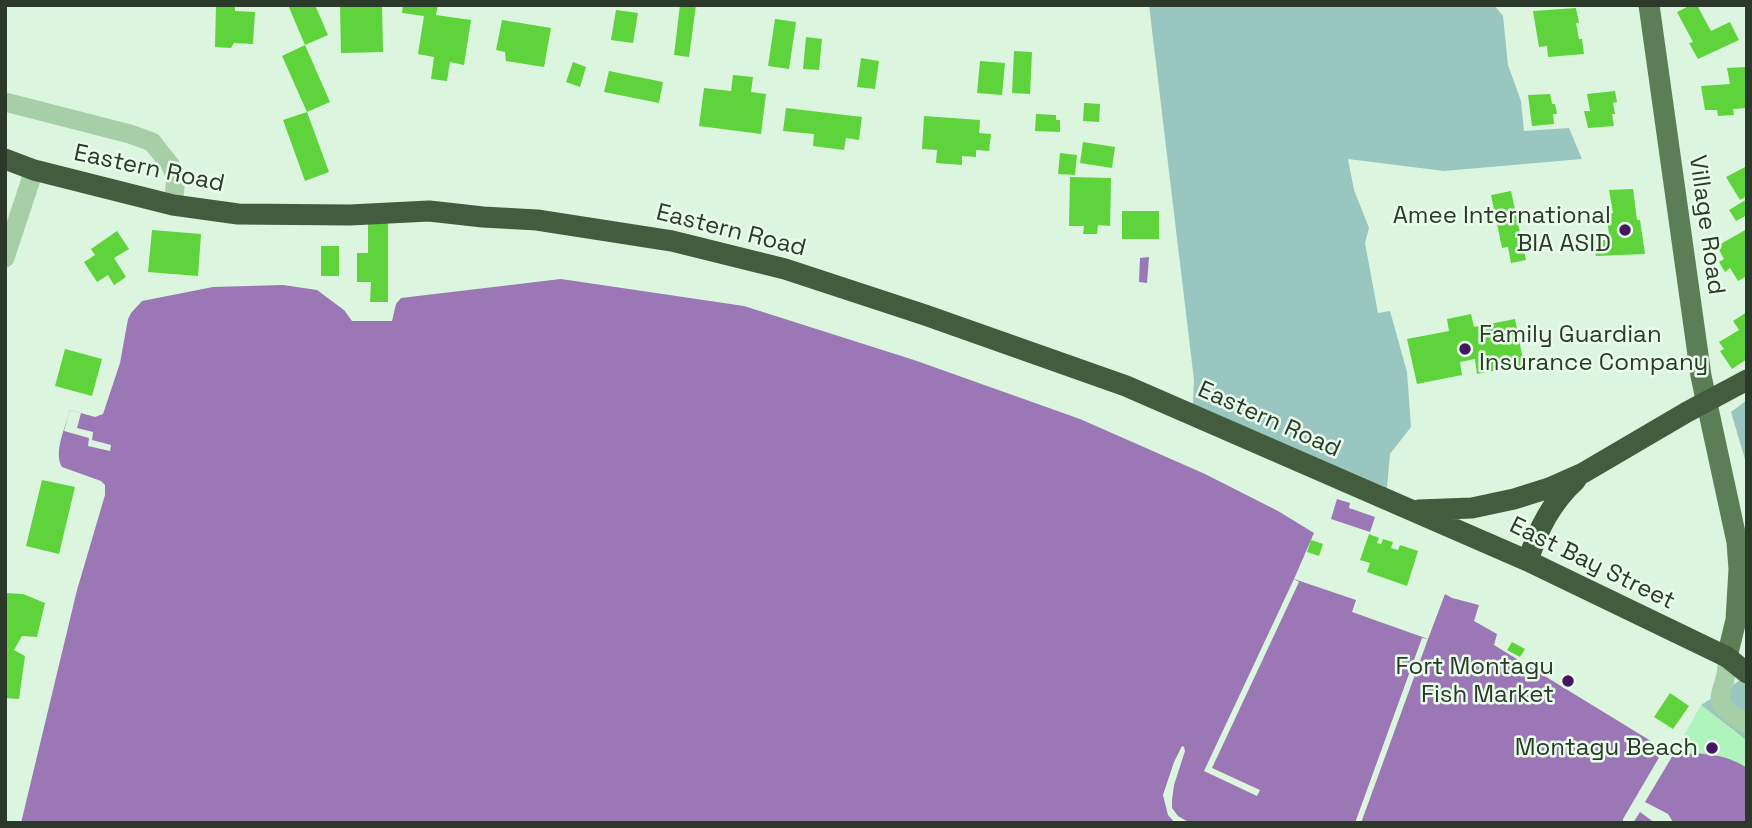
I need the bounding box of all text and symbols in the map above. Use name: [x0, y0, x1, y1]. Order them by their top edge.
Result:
street label: Eastern Road: [71, 139, 227, 199]
street label: Village Road: [1682, 153, 1730, 297]
street label: Eastern Road: [653, 198, 809, 264]
place label: Amee International BIA ASID: [1393, 202, 1611, 258]
marker: Amee International BIA ASID: [1617, 222, 1633, 238]
place label: Family Guardian Insurance Company: [1479, 321, 1708, 377]
marker: Family Guardian Insurance Company: [1457, 341, 1473, 357]
street label: Eastern Road: [1193, 376, 1345, 464]
street label: East Bay Street: [1505, 512, 1679, 616]
place label: Fort Montagu Fish Market: [1396, 653, 1554, 709]
marker: Fort Montagu Fish Market: [1560, 673, 1576, 689]
place label: Montagu Beach: [1515, 734, 1698, 762]
marker: Montagu Beach: [1704, 740, 1720, 756]

